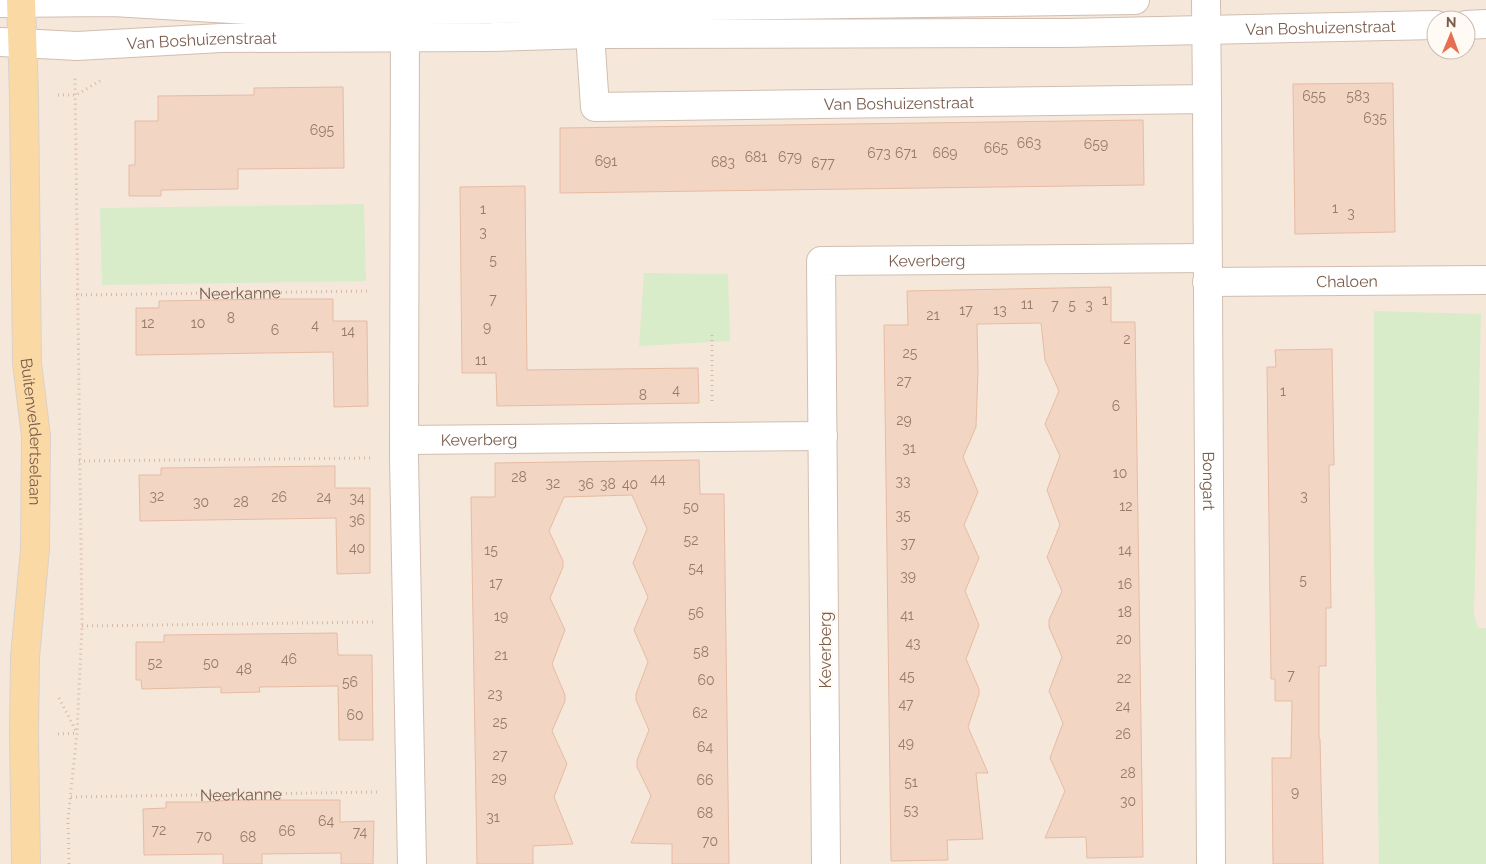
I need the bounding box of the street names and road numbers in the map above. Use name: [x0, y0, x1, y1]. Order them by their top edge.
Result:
street label: Van Boshuizenstraat: [1245, 16, 1397, 39]
street label: Van Boshuizenstraat: [126, 28, 278, 53]
street label: Van Boshuizenstraat: [824, 93, 975, 114]
street label: Keverberg: [888, 250, 965, 270]
street label: Chaloen: [1316, 271, 1378, 291]
street label: Neerkanne: [199, 283, 281, 303]
street label: Buitenveldertselaan: [17, 357, 46, 506]
street label: Keverberg: [440, 429, 517, 449]
street label: Bongart: [1199, 451, 1219, 511]
street label: Keverberg: [816, 612, 835, 688]
street label: Neerkanne: [200, 784, 282, 804]

